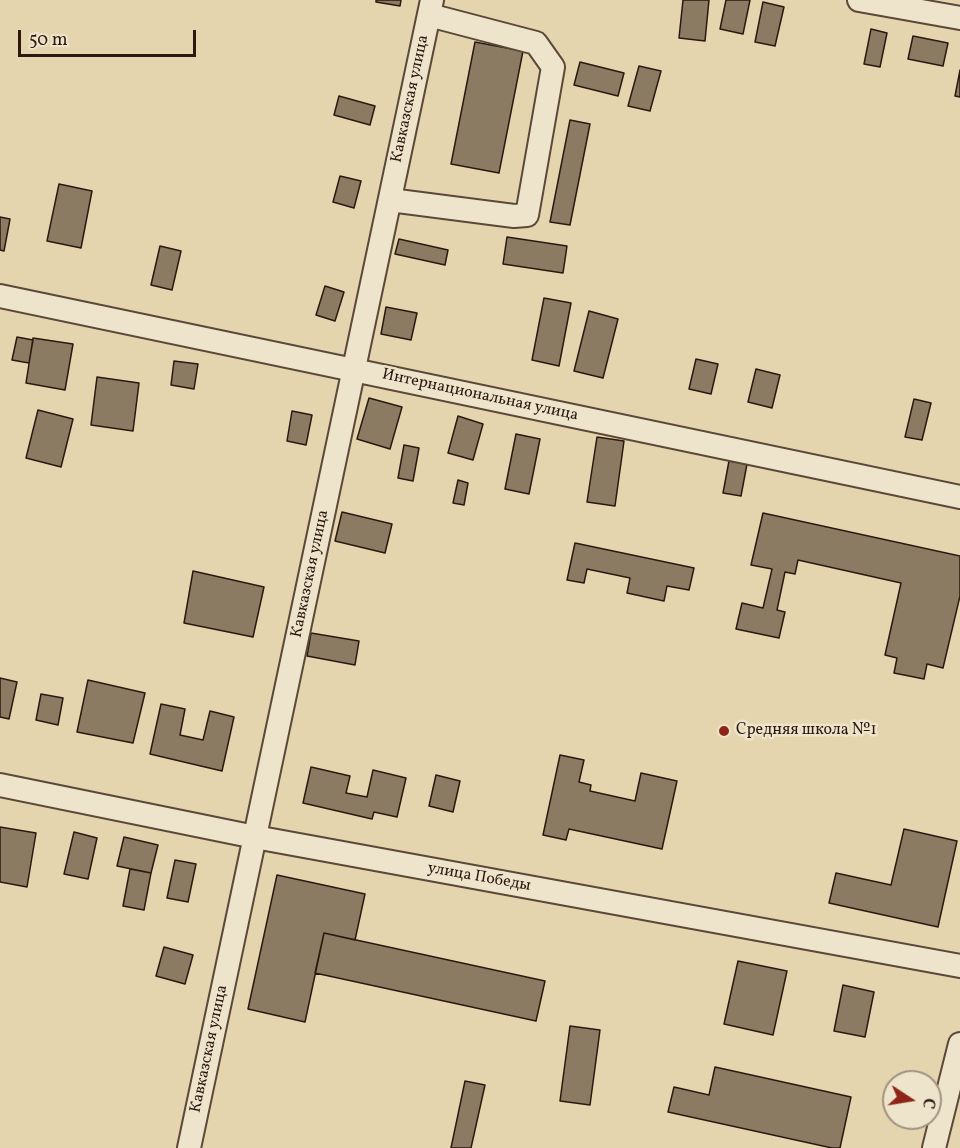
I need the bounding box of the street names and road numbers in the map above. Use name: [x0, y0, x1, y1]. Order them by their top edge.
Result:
street label: Кавказская улица: [388, 33, 434, 165]
street label: Интернациональная улица: [380, 366, 580, 426]
street label: Кавказская улица: [288, 508, 334, 640]
street label: улица Победы: [426, 859, 532, 897]
street label: Кавказская улица: [187, 983, 233, 1115]

